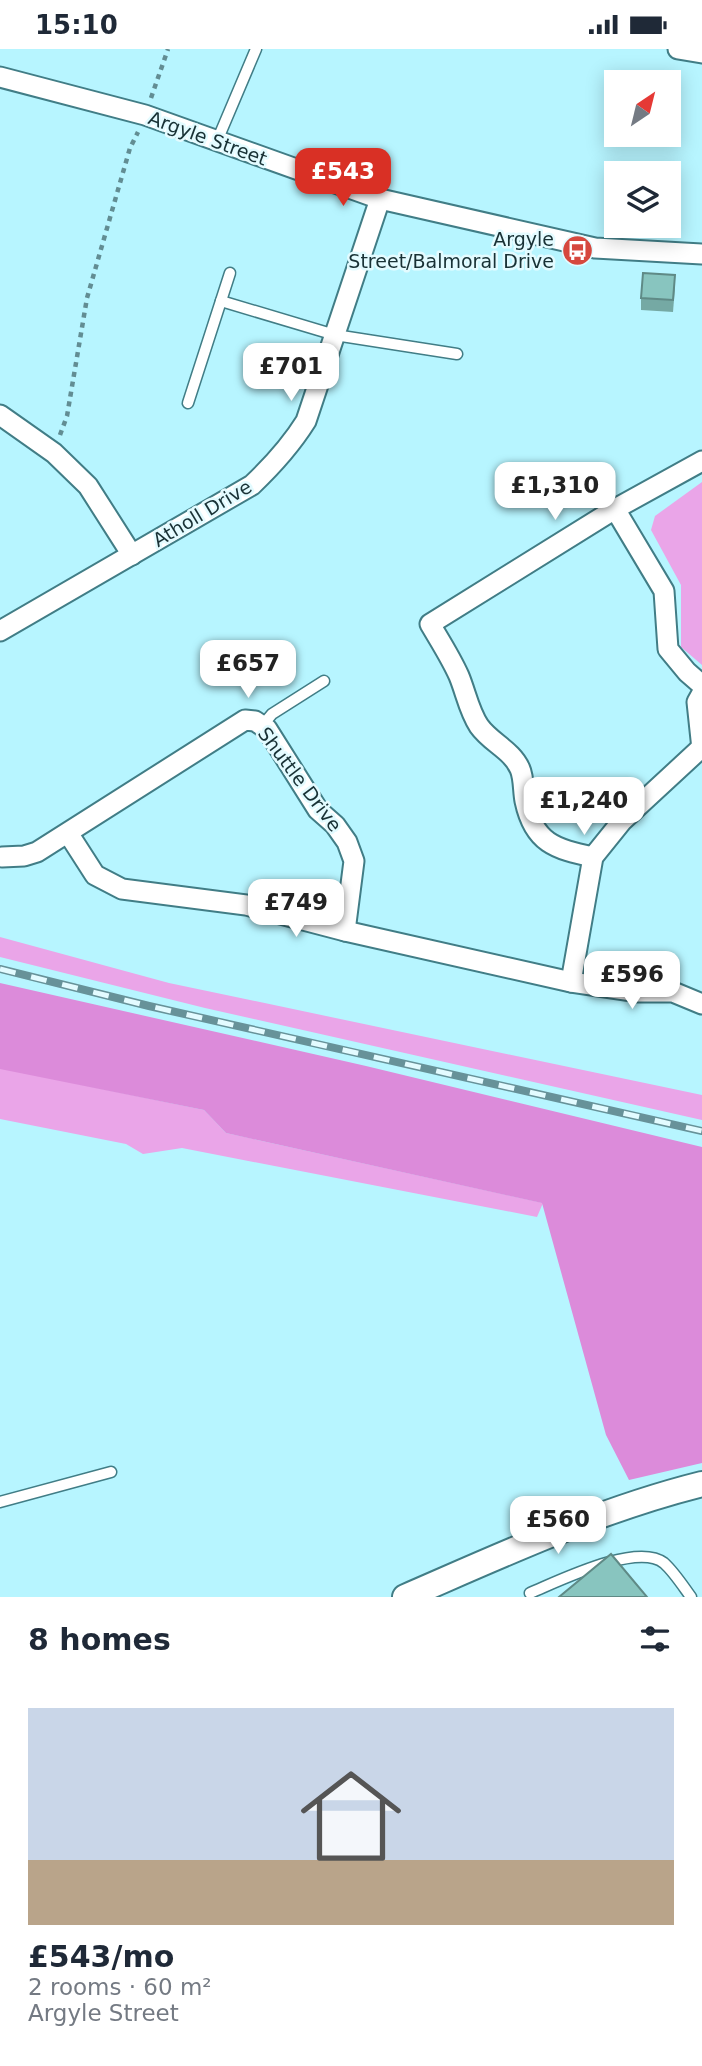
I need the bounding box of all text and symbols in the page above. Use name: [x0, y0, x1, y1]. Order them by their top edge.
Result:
text: 15:10: [35, 10, 118, 40]
north arrow: [604, 70, 681, 147]
map controls: [604, 70, 681, 238]
street label: Argyle Street: [146, 106, 270, 170]
pin: £543: [302, 149, 384, 208]
text: £543: [311, 158, 375, 184]
button: layers: [604, 161, 681, 238]
place label: Argyle Street/Balmoral Drive: [348, 228, 554, 272]
bus stop icon: Argyle Street/Balmoral Drive: [560, 233, 594, 267]
pin: £701: [250, 343, 332, 403]
text: £701: [259, 353, 323, 379]
pin: £1,310: [498, 463, 612, 522]
text: £1,310: [511, 472, 599, 498]
street label: Atholl Drive: [149, 475, 255, 551]
pin: £657: [207, 641, 289, 700]
text: £657: [216, 650, 280, 676]
street label: Shuttle Drive: [254, 723, 346, 835]
pin: £1,240: [527, 777, 641, 837]
text: £1,240: [540, 787, 628, 813]
pin: £749: [255, 879, 337, 939]
text: £749: [264, 889, 328, 915]
pin: £596: [591, 951, 673, 1011]
text: £596: [600, 961, 664, 987]
pin: £560: [517, 1497, 599, 1556]
text: £560: [526, 1506, 590, 1532]
icon: filters: [636, 1620, 674, 1658]
text: 8 homes: [28, 1622, 171, 1657]
icon: home: [288, 1753, 414, 1879]
text: £543/mo: [28, 1939, 174, 1974]
text: 2 rooms · 60 m²: [28, 1974, 212, 2000]
text: Argyle Street: [28, 2000, 179, 2026]

